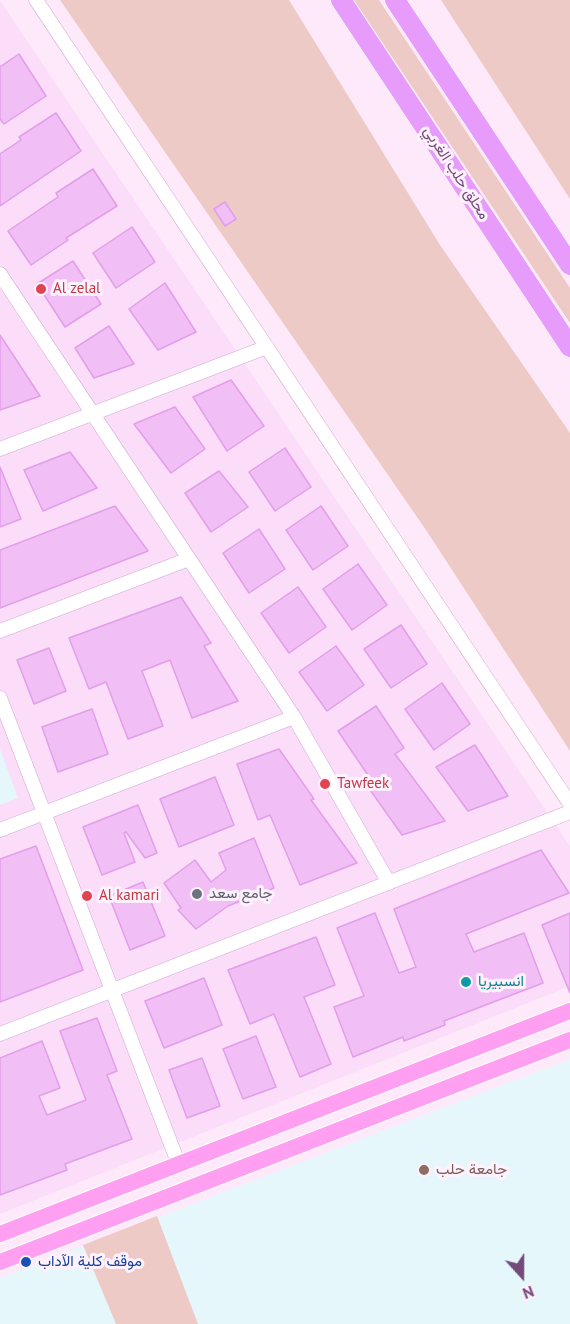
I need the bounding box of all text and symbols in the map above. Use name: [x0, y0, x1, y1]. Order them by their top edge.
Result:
street label: محلق حلب الغربي: [419, 123, 493, 223]
place label: Al zelal: [53, 280, 100, 298]
marker: Al zelal: [34, 282, 48, 296]
place label: Tawfeek: [337, 775, 389, 793]
marker: Tawfeek: [318, 777, 332, 791]
place label: جامع سعد: [209, 885, 272, 903]
place label: Al kamari: [99, 887, 160, 905]
marker: جامع سعد: [190, 887, 204, 901]
marker: Al kamari: [80, 889, 94, 903]
place label: انسبيريا: [478, 973, 524, 991]
marker: انسبيريا: [459, 975, 473, 989]
place label: جامعة حلب: [436, 1161, 507, 1179]
marker: جامعة حلب: [417, 1163, 431, 1177]
north arrow: [492, 1246, 552, 1306]
place label: موقف كلية الآداب: [38, 1253, 142, 1271]
marker: موقف كلية الآداب: [19, 1255, 33, 1269]
text: N: [520, 1282, 537, 1304]

